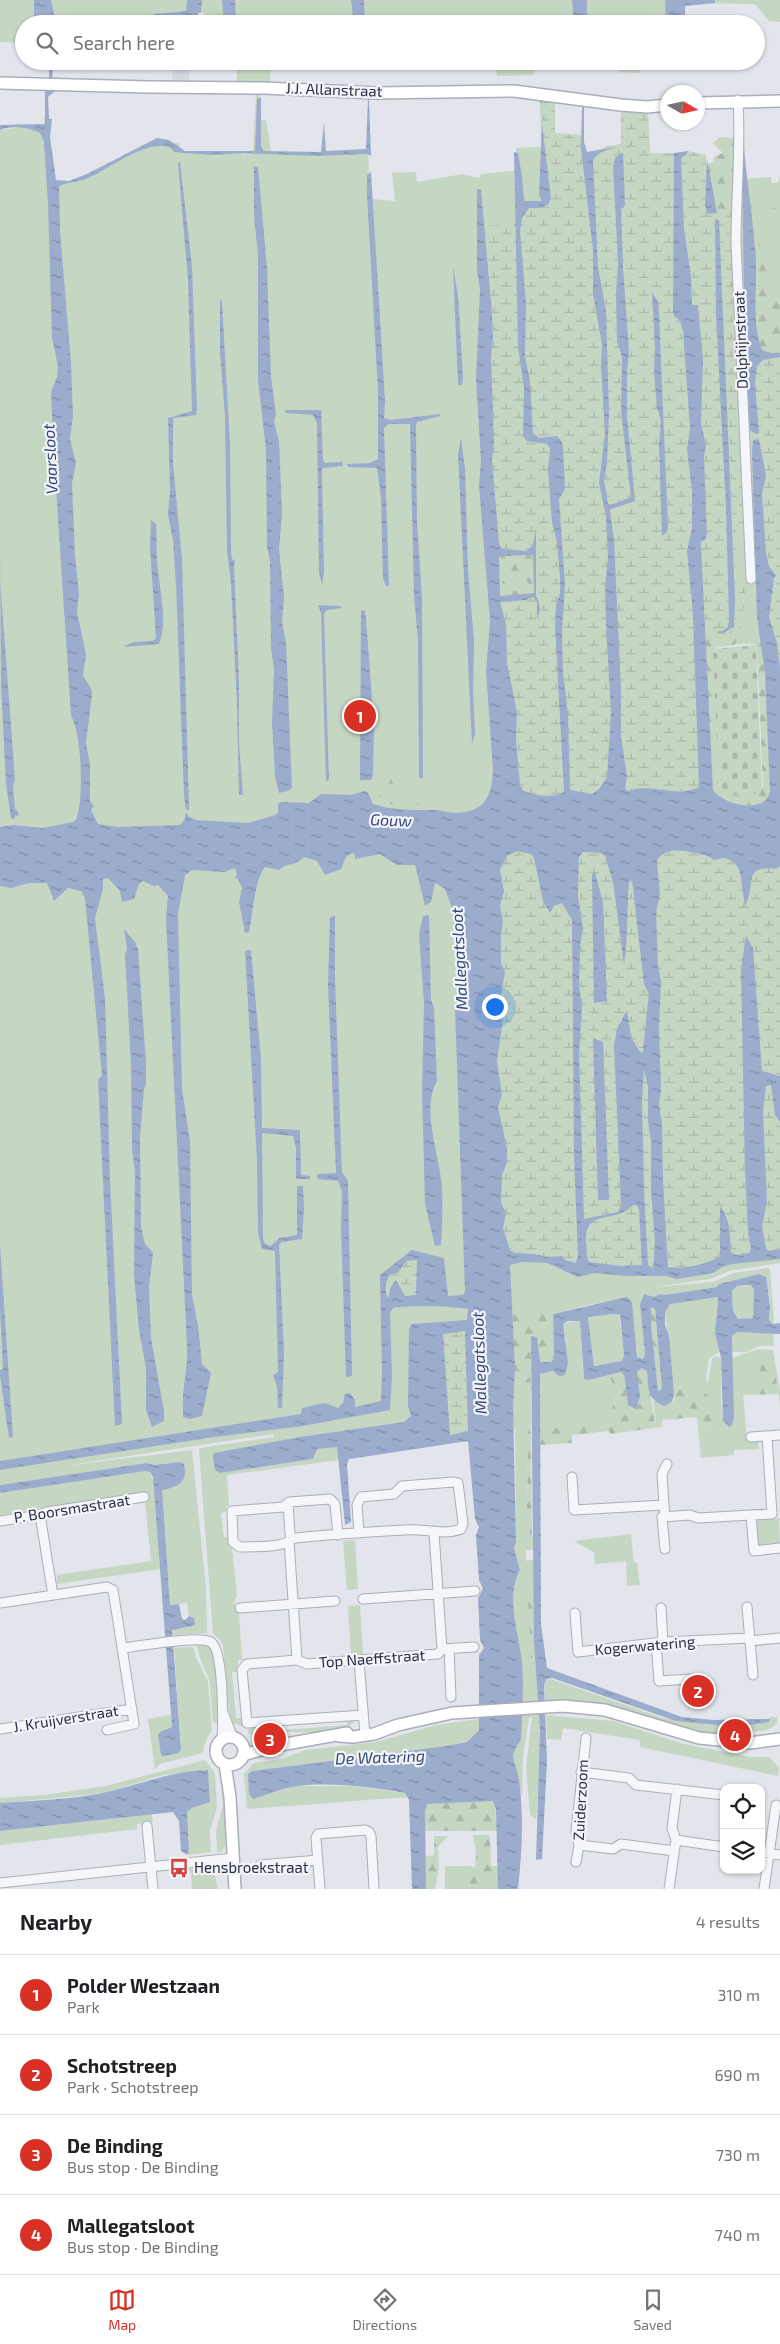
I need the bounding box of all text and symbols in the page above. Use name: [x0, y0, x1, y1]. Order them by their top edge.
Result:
search box: [15, 15, 765, 70]
icon: search: [33, 29, 61, 57]
text: Search here: [73, 31, 175, 54]
street label: J.J. Allanstraat: [285, 78, 383, 100]
north arrow: [660, 85, 705, 130]
street label: Dolphijnstraat: [729, 290, 752, 389]
water label: Vaarsloot: [38, 422, 61, 495]
pin: 1: [344, 697, 376, 735]
water label: Gouw: [370, 809, 413, 830]
water label: Mallegatsloot: [446, 906, 471, 1011]
your location: [482, 994, 508, 1020]
water label: Mallegatsloot: [467, 1311, 490, 1414]
street label: P. Boorsmastraat: [12, 1490, 131, 1526]
street label: Kogerwatering: [594, 1632, 696, 1658]
street label: Top Naeffstraat: [318, 1645, 426, 1671]
pin: 2: [682, 1672, 714, 1710]
street label: J. Kruijverstraat: [12, 1701, 120, 1736]
pin: 4: [719, 1716, 751, 1754]
pin: 3: [254, 1720, 286, 1758]
water label: De Watering: [335, 1745, 425, 1768]
street label: Zuiderzoom: [569, 1759, 591, 1841]
map controls: [720, 1784, 765, 1874]
button: locate: [720, 1784, 765, 1829]
button: layers: [720, 1829, 765, 1874]
bus stop icon: Hensbroekstraat: [168, 1857, 190, 1879]
place label: Hensbroekstraat: [194, 1858, 309, 1876]
text: Nearby: [20, 1909, 92, 1934]
text: 4 results: [696, 1912, 760, 1931]
text: Polder Westzaan: [67, 1974, 220, 1997]
text: 1: [33, 1985, 39, 2004]
text: 310 m: [718, 1985, 760, 2004]
text: Park: [67, 1997, 100, 2016]
text: Schotstreep: [67, 2054, 177, 2077]
text: 2: [31, 2065, 41, 2084]
text: 690 m: [714, 2065, 760, 2084]
text: Park · Schotstreep: [67, 2077, 199, 2096]
text: De Binding: [67, 2134, 163, 2157]
text: 3: [31, 2145, 41, 2164]
text: 730 m: [716, 2145, 760, 2164]
text: Bus stop · De Binding: [67, 2157, 219, 2176]
text: Mallegatsloot: [67, 2214, 194, 2237]
text: 4: [31, 2225, 41, 2244]
text: 740 m: [715, 2225, 760, 2244]
text: Bus stop · De Binding: [67, 2237, 219, 2256]
tab: Map: [108, 2286, 136, 2333]
tab: Directions: [353, 2286, 417, 2333]
tab: Saved: [633, 2286, 672, 2333]

